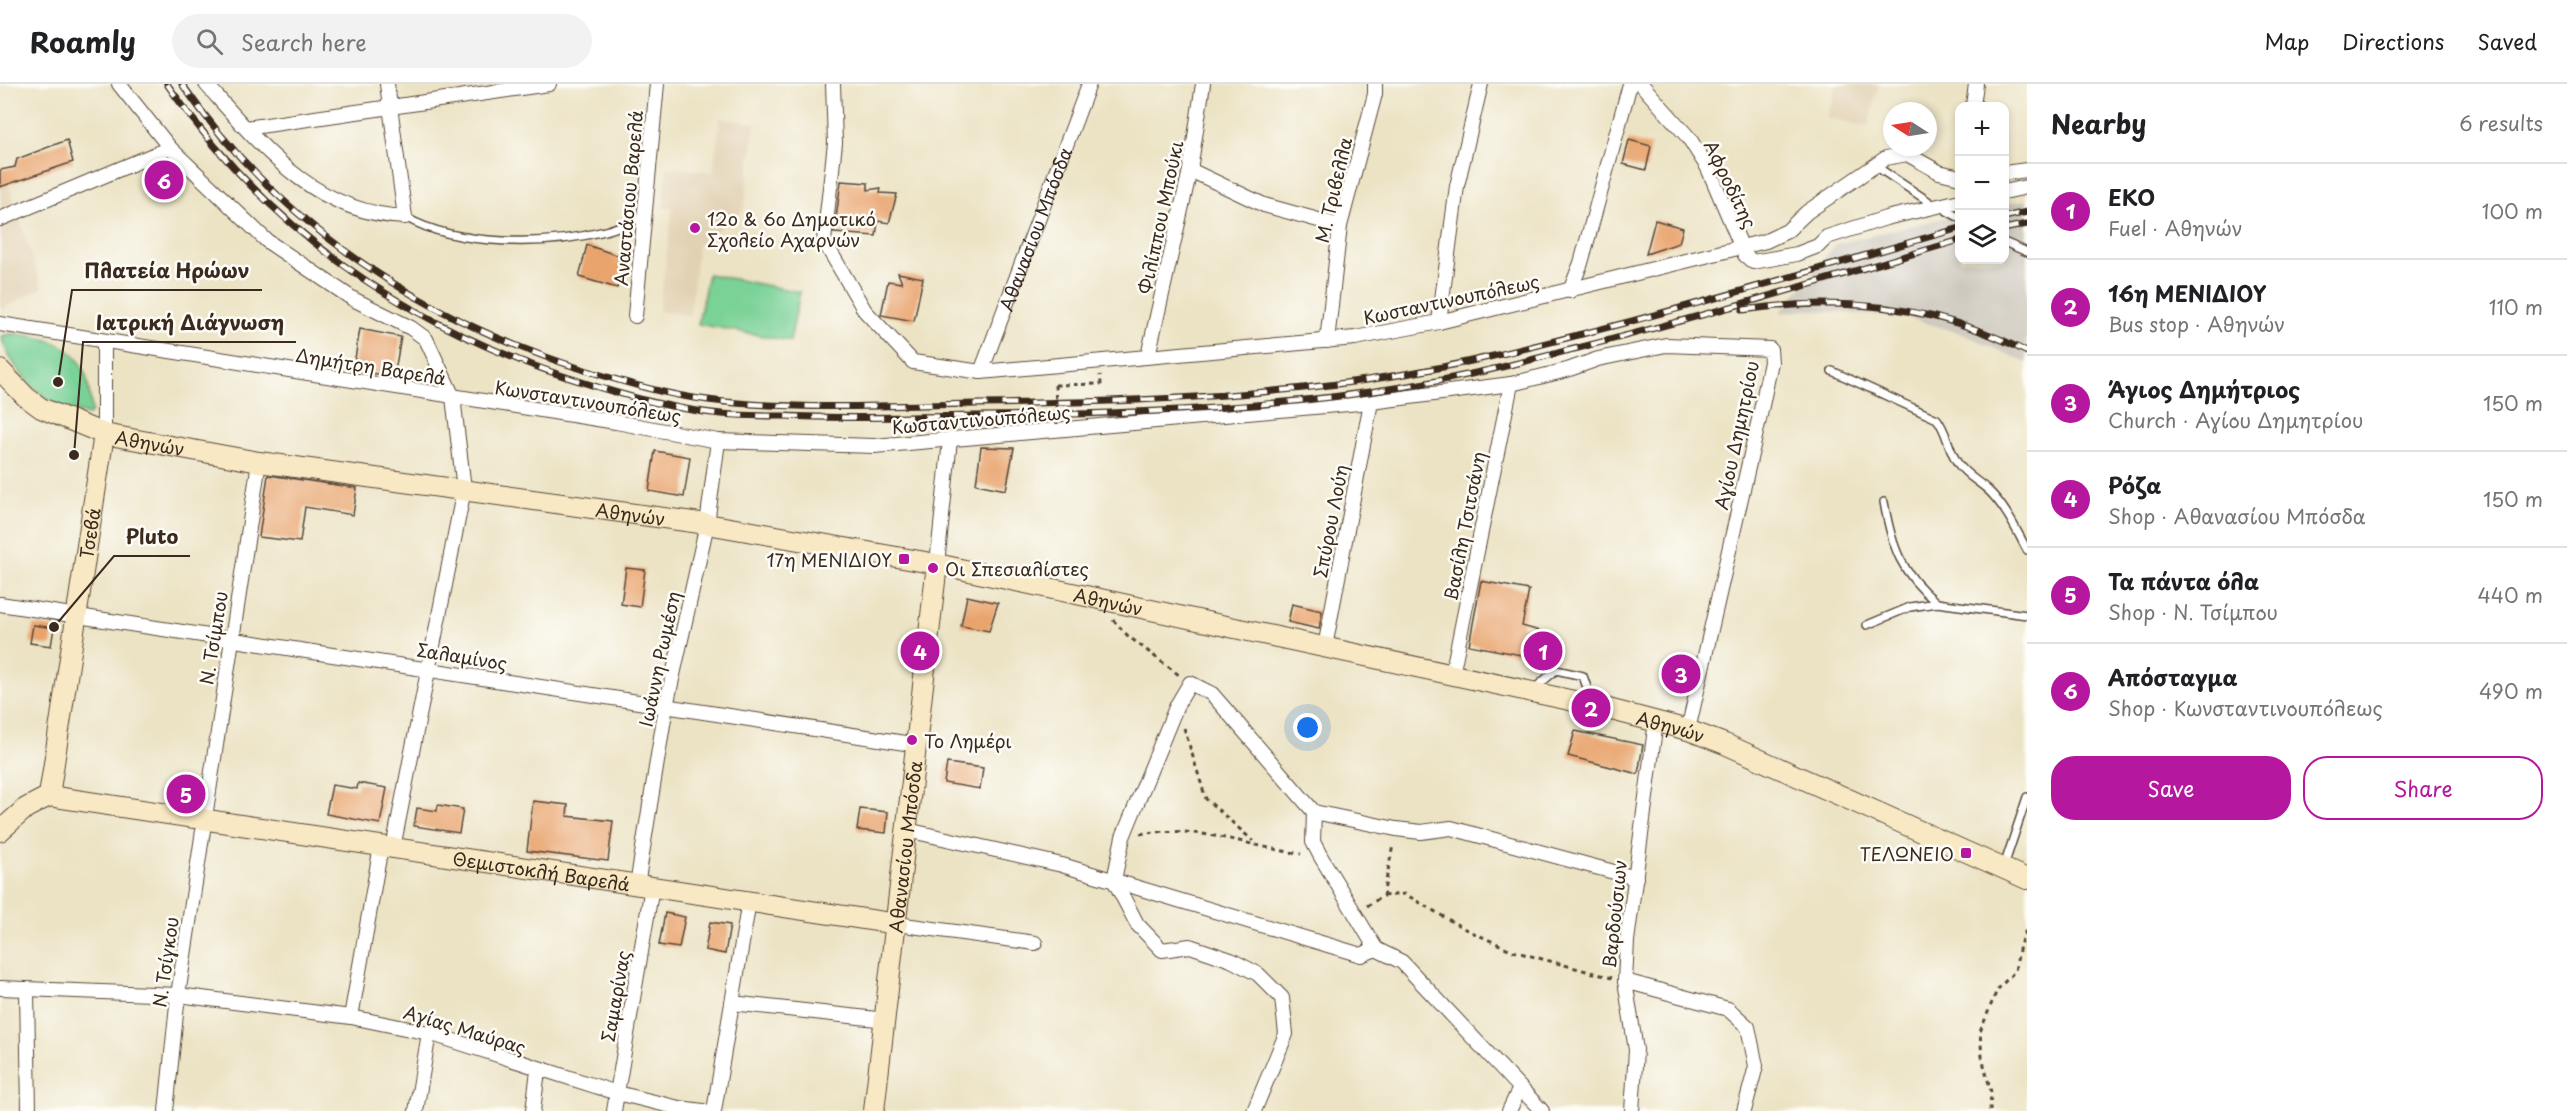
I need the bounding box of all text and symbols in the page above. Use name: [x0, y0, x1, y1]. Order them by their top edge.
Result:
search box: [172, 14, 592, 68]
text: Roamly: [30, 20, 136, 63]
icon: search: [193, 25, 226, 58]
text: Search here: [241, 25, 367, 58]
text: Map: [2264, 25, 2309, 57]
text: Directions: [2342, 25, 2444, 57]
text: Saved: [2477, 25, 2537, 57]
north arrow: [1883, 102, 1937, 156]
map controls: [1955, 102, 2009, 264]
button: +: [1955, 102, 2009, 156]
text: Nearby: [2051, 104, 2146, 143]
text: 6 results: [2459, 108, 2543, 138]
street label: Αναστάσιου Βαρελά: [607, 109, 649, 287]
street label: Μ. Τριβελλα: [1308, 134, 1358, 245]
street label: Αφροδίτης: [1698, 135, 1764, 233]
street label: Φιλίππου Μπούκι: [1131, 137, 1190, 296]
street label: Αθανασίου Μπόσδα: [992, 143, 1078, 315]
button: −: [1955, 156, 2009, 210]
pin: 6: [144, 158, 184, 202]
text: EKO: [2108, 180, 2155, 213]
text: 1: [2066, 196, 2075, 226]
text: 100 m: [2482, 196, 2543, 226]
place label: 12ο & 6ο Δημοτικό Σχολείο Αχαρνών: [707, 205, 876, 253]
button: layers: [1955, 210, 2009, 264]
text: Fuel · Αθηνών: [2108, 213, 2243, 243]
marker: 12ο & 6ο Δημοτικό Σχολείο Αχαρνών: [688, 221, 702, 235]
callout: Πλατεία Ηρώων: [72, 252, 262, 290]
text: Πλατεία Ηρώων: [84, 255, 250, 285]
street label: Κωσταντινουπόλεως: [1360, 267, 1542, 331]
text: 16η ΜΕΝΙΔΙΟΥ: [2108, 276, 2266, 309]
text: 2: [2063, 292, 2078, 322]
text: 110 m: [2489, 292, 2543, 322]
callout: Ιατρική Διάγνωση: [83, 304, 296, 342]
text: Ιατρική Διάγνωση: [96, 307, 284, 337]
text: Bus stop · Αθηνών: [2108, 309, 2285, 339]
street label: Δημήτρη Βαρελά: [294, 341, 448, 391]
street label: Αγίου Δημητρίου: [1707, 358, 1765, 512]
text: Άγιος Δημήτριος: [2108, 372, 2300, 405]
street label: Κωνσταντινουπόλεως: [493, 373, 683, 429]
text: 3: [2064, 388, 2077, 418]
text: 150 m: [2483, 388, 2543, 418]
street label: Κωσταντινουπόλεως: [890, 398, 1072, 440]
text: Church · Αγίου Δημητρίου: [2108, 405, 2364, 435]
street label: Αθηνών: [113, 423, 187, 462]
street label: Βασίλη Τσιτσάνη: [1436, 449, 1492, 603]
street label: Σπύρου Λούη: [1306, 462, 1354, 580]
text: Ρόζα: [2108, 468, 2161, 501]
text: 4: [2064, 484, 2077, 514]
text: 150 m: [2483, 484, 2543, 514]
street label: Αθηνών: [594, 495, 667, 532]
text: Shop · Αθανασίου Μπόσδα: [2108, 501, 2366, 531]
street label: Τσεβά: [72, 506, 106, 560]
callout: Pluto: [114, 518, 190, 556]
text: Pluto: [126, 521, 178, 551]
place label: 17η ΜΕΝΙΔΙΟΥ: [767, 546, 892, 573]
marker: 17η ΜΕΝΙΔΙΟΥ: [897, 552, 911, 566]
place label: Οι Σπεσιαλίστες: [945, 555, 1089, 582]
marker: Οι Σπεσιαλίστες: [926, 561, 940, 575]
text: Τα πάντα όλα: [2108, 564, 2259, 597]
street label: Αθηνών: [1071, 580, 1146, 621]
text: 5: [2064, 580, 2077, 610]
text: 440 m: [2478, 580, 2543, 610]
street label: N. Τσίμπου: [192, 589, 234, 687]
street label: Ιωάννη Ρωμέση: [631, 589, 687, 729]
text: Shop · N. Τσίμπου: [2108, 597, 2278, 627]
pin: 4: [900, 628, 940, 674]
pin: 1: [1524, 628, 1562, 674]
street label: Σαλαμίνος: [415, 636, 509, 676]
pin: 3: [1662, 652, 1700, 696]
text: Απόσταγμα: [2108, 660, 2238, 693]
text: 6: [2063, 676, 2078, 706]
text: 490 m: [2479, 676, 2543, 706]
pin: 2: [1572, 686, 1610, 730]
text: Shop · Κωνσταντινουπόλεως: [2108, 693, 2383, 723]
street label: Αθηνών: [1634, 704, 1709, 749]
your location: [1293, 713, 1322, 742]
place label: Το Λημέρι: [924, 727, 1012, 754]
marker: Το Λημέρι: [905, 733, 919, 747]
button: Save: [2051, 756, 2291, 820]
button: Share: [2303, 756, 2543, 820]
street label: Αθανασίου Μπόσδα: [881, 759, 928, 934]
pin: 5: [166, 772, 206, 816]
place label: ΤΕΛΩΝΕΙΟ: [1860, 840, 1954, 867]
street label: Θεμιστοκλή Βαρελά: [451, 844, 632, 897]
marker: ΤΕΛΩΝΕΙΟ: [1959, 846, 1973, 860]
street label: Βαρδούσιων: [1595, 858, 1633, 970]
street label: Ν. Τσίγκου: [145, 915, 185, 1009]
street label: Σαμαρίνας: [594, 948, 636, 1044]
street label: Αγίας Μαύρας: [401, 998, 529, 1060]

